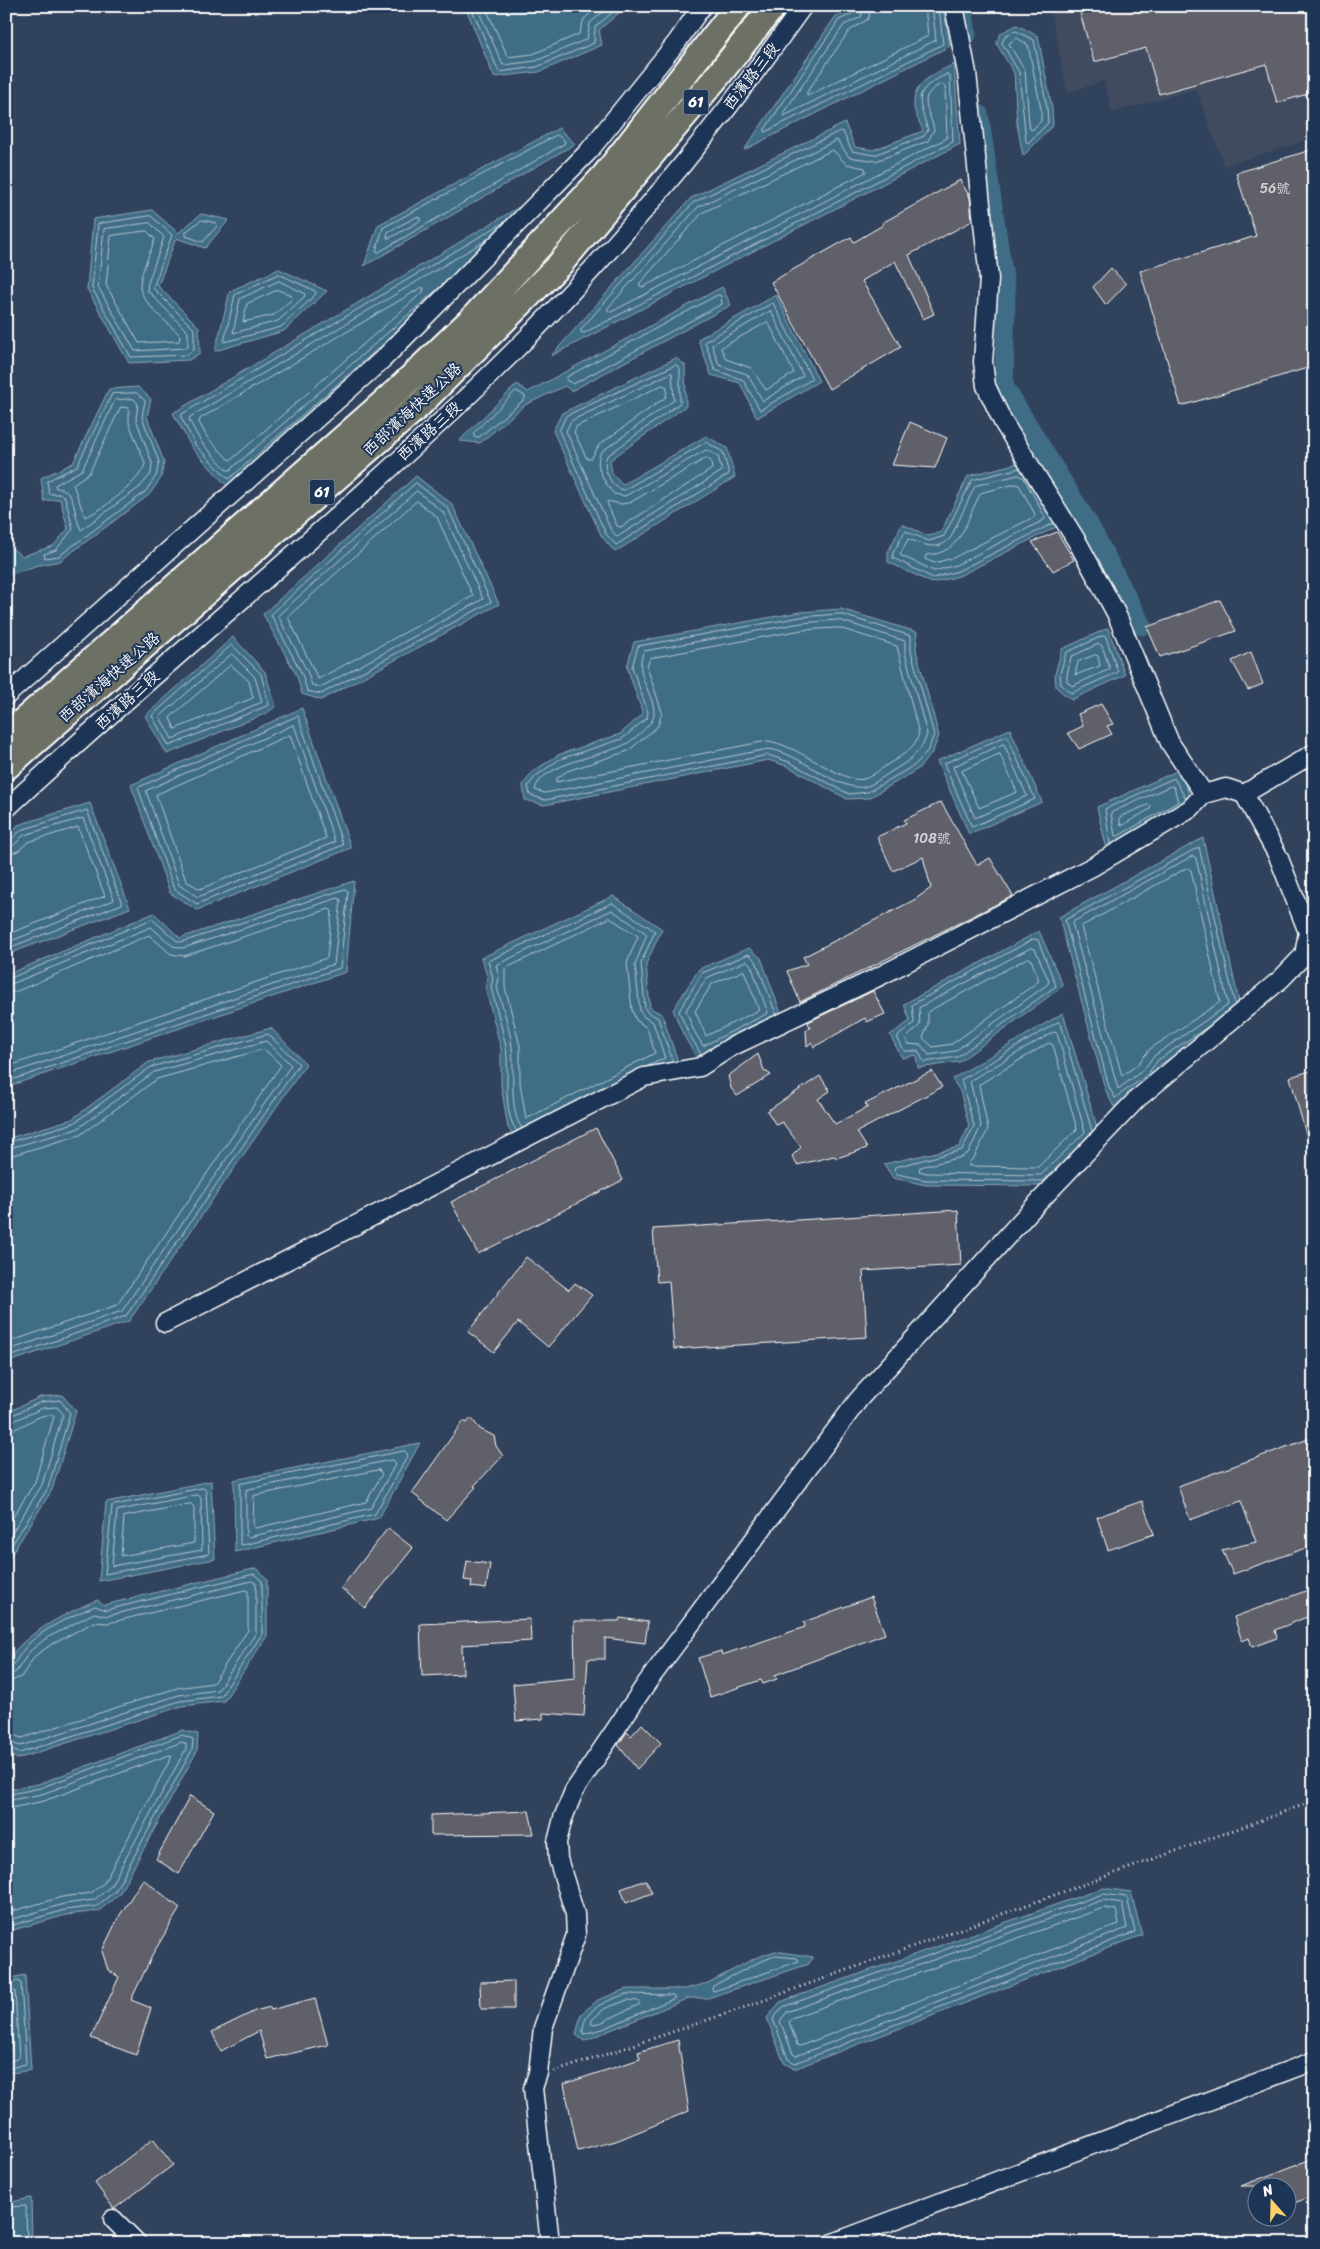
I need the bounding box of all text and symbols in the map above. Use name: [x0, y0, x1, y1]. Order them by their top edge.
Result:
street label: 西濱路三段: [715, 36, 787, 116]
road number: 61: [684, 90, 708, 114]
house number: 56號: [1260, 176, 1290, 201]
street label: 西部濱海快速公路: [355, 355, 469, 463]
street label: 西濱路三段: [390, 393, 468, 469]
road number: 61: [310, 480, 334, 504]
street label: 西部濱海快速公路: [51, 624, 167, 730]
street label: 西濱路三段: [88, 662, 166, 738]
house number: 108號: [913, 826, 951, 851]
north arrow: [1248, 2176, 1298, 2226]
text: N: [1258, 2177, 1277, 2204]

